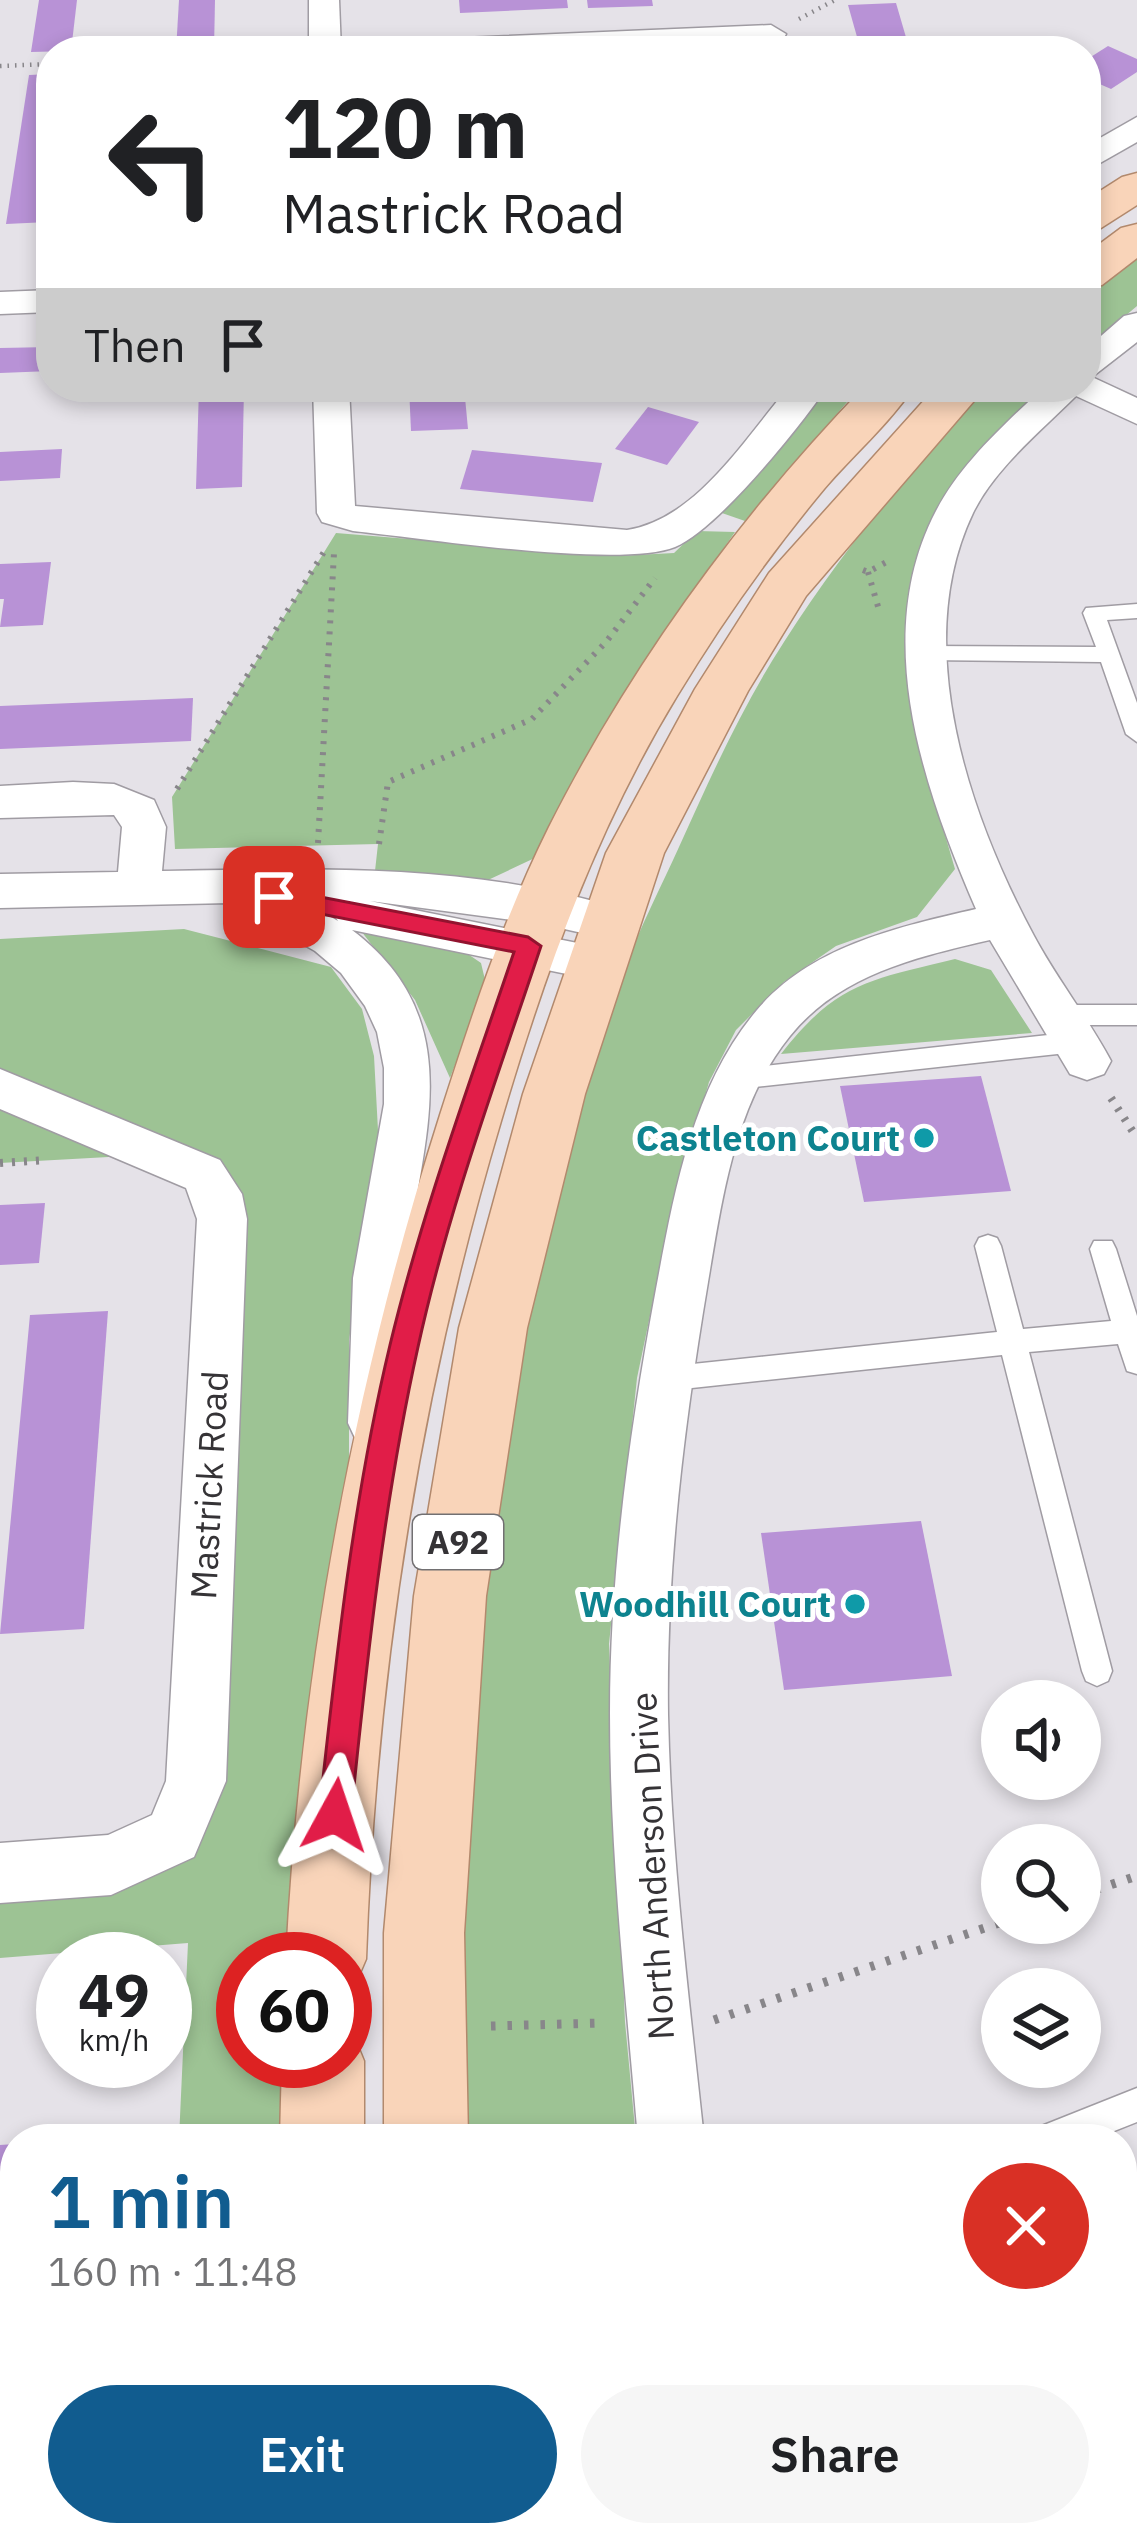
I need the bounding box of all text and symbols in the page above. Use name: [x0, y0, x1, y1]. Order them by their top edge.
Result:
text: 120 m: [282, 72, 528, 181]
icon: left: [84, 84, 240, 240]
text: Mastrick Road: [282, 178, 625, 248]
icon: arrive: [210, 312, 276, 378]
text: Then: [84, 316, 186, 374]
pin: [223, 846, 325, 948]
icon: arrive: [241, 864, 307, 930]
place label: Castleton Court: [636, 1114, 900, 1161]
marker: Castleton Court: [911, 1125, 937, 1151]
street label: Mastrick Road: [179, 1369, 238, 1601]
road number: A92: [413, 1515, 503, 1569]
place label: Woodhill Court: [579, 1580, 831, 1627]
marker: Woodhill Court: [842, 1591, 868, 1617]
map controls: [981, 1680, 1101, 2088]
button: sound: [981, 1680, 1101, 1800]
street label: North Anderson Drive: [619, 1691, 684, 2041]
position arrow: [272, 1752, 398, 1878]
button: search: [981, 1824, 1101, 1944]
speed limit sign: 60: [216, 1932, 372, 2088]
text: 49: [78, 1955, 150, 2034]
button: layers: [981, 1968, 1101, 2088]
text: km/h: [79, 2020, 149, 2059]
text: 1 min: [48, 2154, 234, 2248]
button: close: [963, 2163, 1089, 2289]
text: 160 m · 11:48: [48, 2246, 298, 2297]
button: Exit: [48, 2385, 557, 2523]
button: Share: [581, 2385, 1089, 2523]

